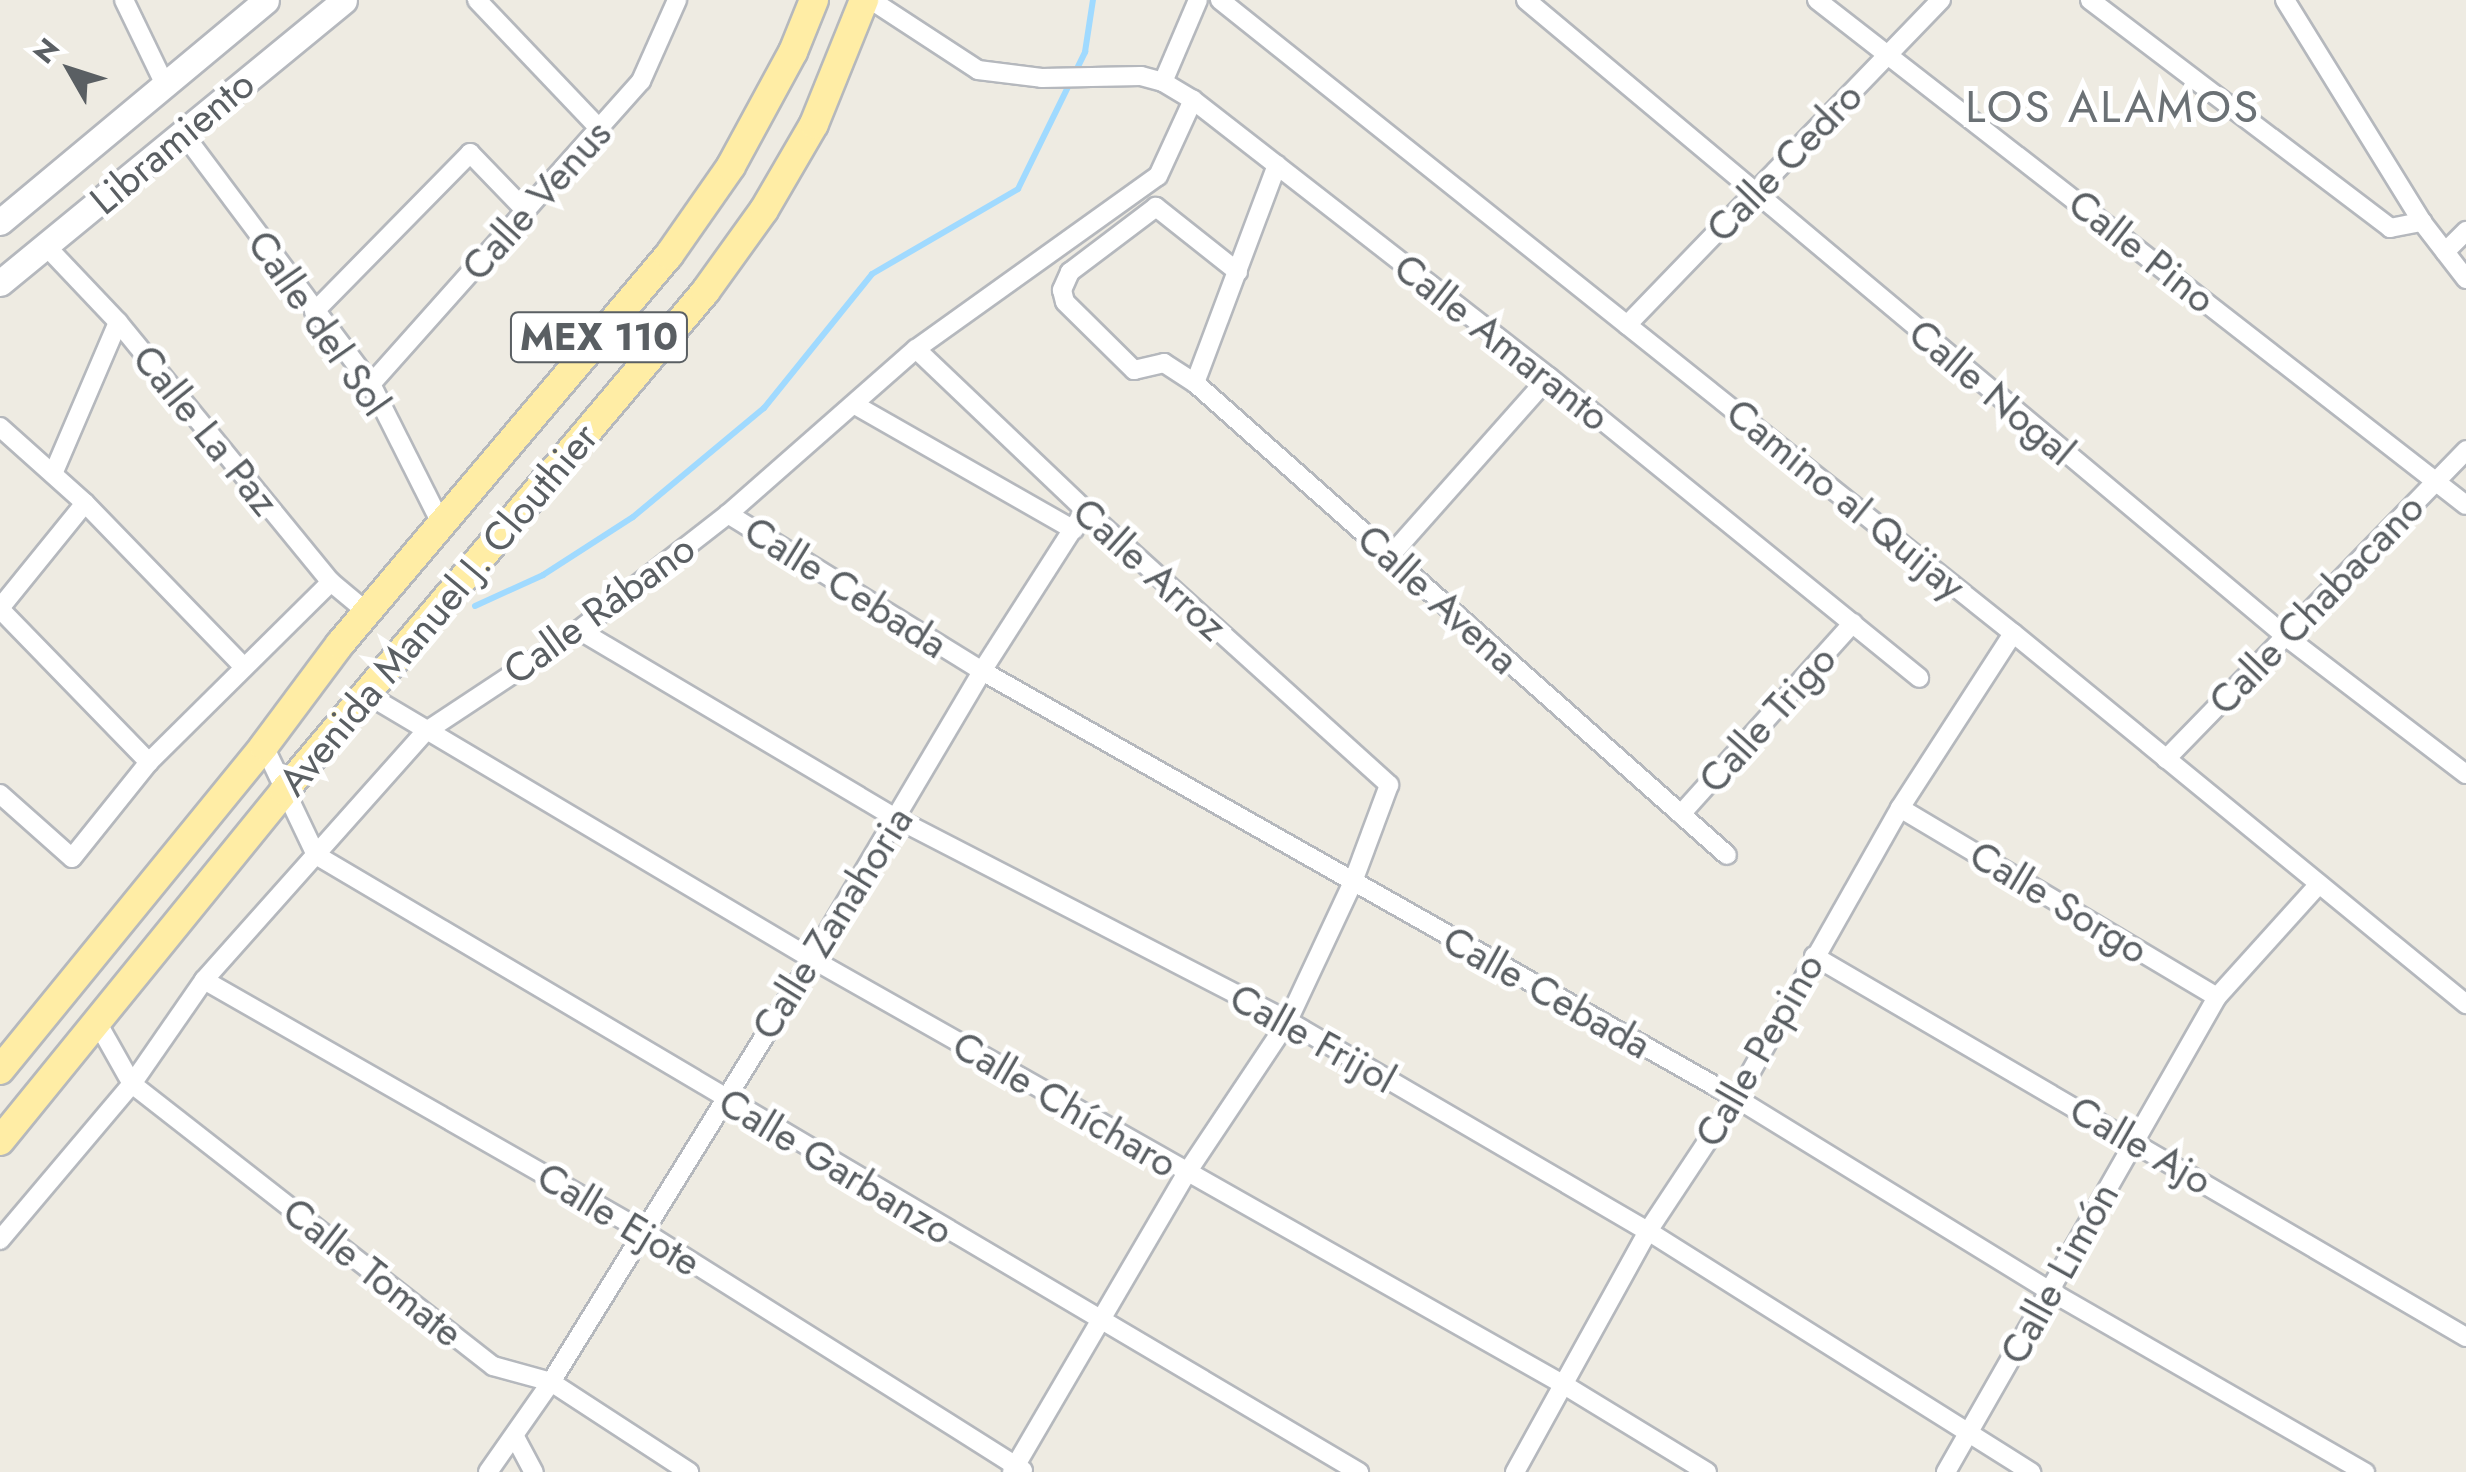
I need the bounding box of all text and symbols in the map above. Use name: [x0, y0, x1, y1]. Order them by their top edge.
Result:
north arrow: [20, 20, 120, 120]
text: N: [23, 29, 69, 72]
street label: Libramiento: [80, 60, 264, 224]
street label: Calle Cedro: [1696, 72, 1872, 252]
district label: LOS ALAMOS: [1965, 80, 2261, 134]
street label: Calle Venus: [451, 110, 621, 290]
street label: Calle Pino: [2059, 179, 2225, 323]
street label: Calle del Sol: [238, 221, 400, 425]
street label: Calle Amaranto: [1385, 243, 1619, 441]
road number: MEX 110: [509, 304, 689, 370]
street label: Calle Nogal: [1899, 309, 2085, 475]
street label: Calle La Paz: [123, 335, 289, 525]
street label: Camino al Quijay: [1717, 388, 1975, 610]
street label: Avenida Manuel J. Clouthier: [268, 413, 608, 805]
street label: Calle Chabacano: [2199, 484, 2433, 724]
street label: Calle Arroz: [1063, 487, 1237, 651]
street label: Calle Cebada: [736, 506, 956, 668]
street label: Calle Avena: [1348, 514, 1528, 684]
street label: Calle Rábano: [494, 524, 704, 694]
street label: Calle Trigo: [1688, 635, 1846, 803]
street label: Calle Zanahoria: [741, 798, 923, 1048]
street label: Calle Sorgo: [1961, 830, 2157, 974]
street label: Calle Cebada: [1435, 915, 1659, 1069]
street label: Calle Pepino: [1684, 945, 1834, 1155]
street label: Calle Frijol: [1222, 973, 1404, 1103]
street label: Calle Chícharo: [944, 1021, 1186, 1187]
street label: Calle Garbanzo: [710, 1077, 962, 1255]
street label: Calle Ajo: [2062, 1085, 2220, 1205]
street label: Calle Ejote: [529, 1152, 709, 1286]
street label: Calle Limón: [1990, 1174, 2128, 1372]
street label: Calle Tomate: [274, 1187, 472, 1357]

